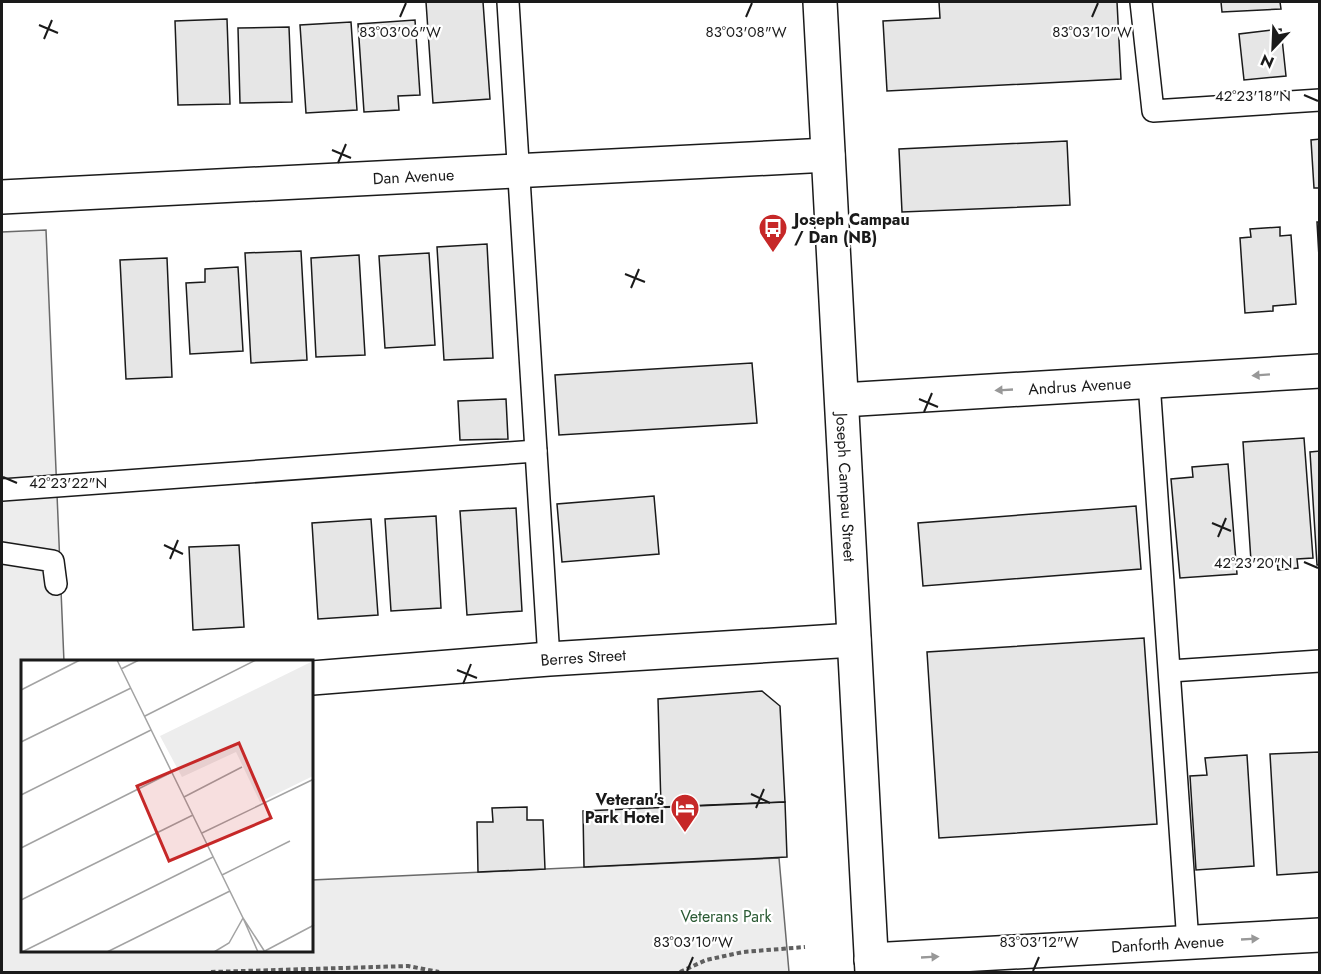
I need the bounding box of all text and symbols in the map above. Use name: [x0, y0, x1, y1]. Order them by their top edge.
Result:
north arrow: [1243, 18, 1303, 78]
text: 83°03'06"W: [359, 21, 441, 43]
text: 83°03'08"W: [705, 21, 787, 43]
text: 83°03'10"W: [1052, 21, 1132, 43]
text: N: [1257, 48, 1278, 74]
text: 42°23'18"N: [1215, 85, 1291, 107]
street label: Dan Avenue: [372, 163, 455, 190]
place label: Joseph Campau / Dan (NB): [791, 208, 910, 249]
bus stop icon: Joseph Campau / Dan (NB): [757, 212, 789, 254]
one-way arrow: [1252, 370, 1271, 379]
street label: Andrus Avenue: [1027, 371, 1132, 401]
one-way arrow: [994, 386, 1013, 395]
street label: Joseph Campau Street: [830, 410, 861, 563]
text: 42°23'22"N: [29, 472, 107, 494]
text: 42°23'20"N: [1214, 552, 1292, 574]
street label: Berres Street: [540, 643, 627, 672]
inset map: [21, 660, 314, 953]
place label: Veteran's Park Hotel: [585, 788, 664, 829]
hotel icon: Veteran's Park Hotel: [669, 792, 701, 834]
park label: Veterans Park: [681, 905, 772, 928]
street label: Danforth Avenue: [1111, 929, 1225, 959]
text: 83°03'10"W: [653, 931, 733, 953]
text: 83°03'12"W: [999, 931, 1079, 953]
one-way arrow: [1241, 934, 1260, 944]
one-way arrow: [920, 952, 939, 961]

